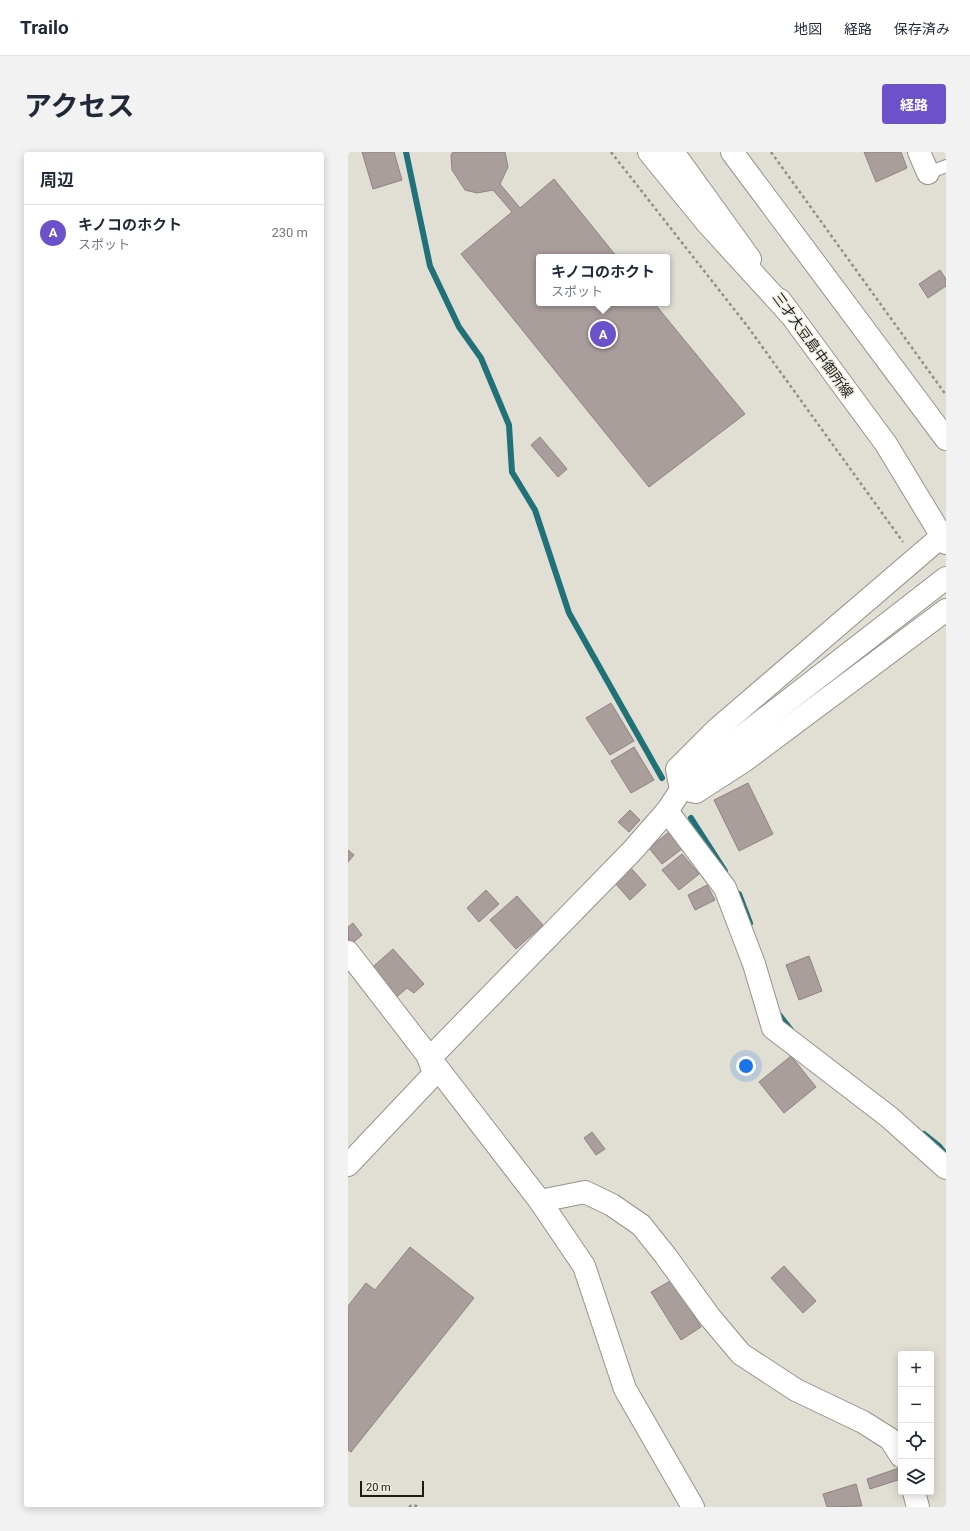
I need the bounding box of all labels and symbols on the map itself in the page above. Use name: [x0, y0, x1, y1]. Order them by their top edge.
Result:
street label: 三才大豆島中御所線: [769, 289, 857, 401]
pin: A: [590, 319, 616, 349]
your location: [736, 1056, 756, 1076]
scale bar: [360, 1479, 424, 1498]

